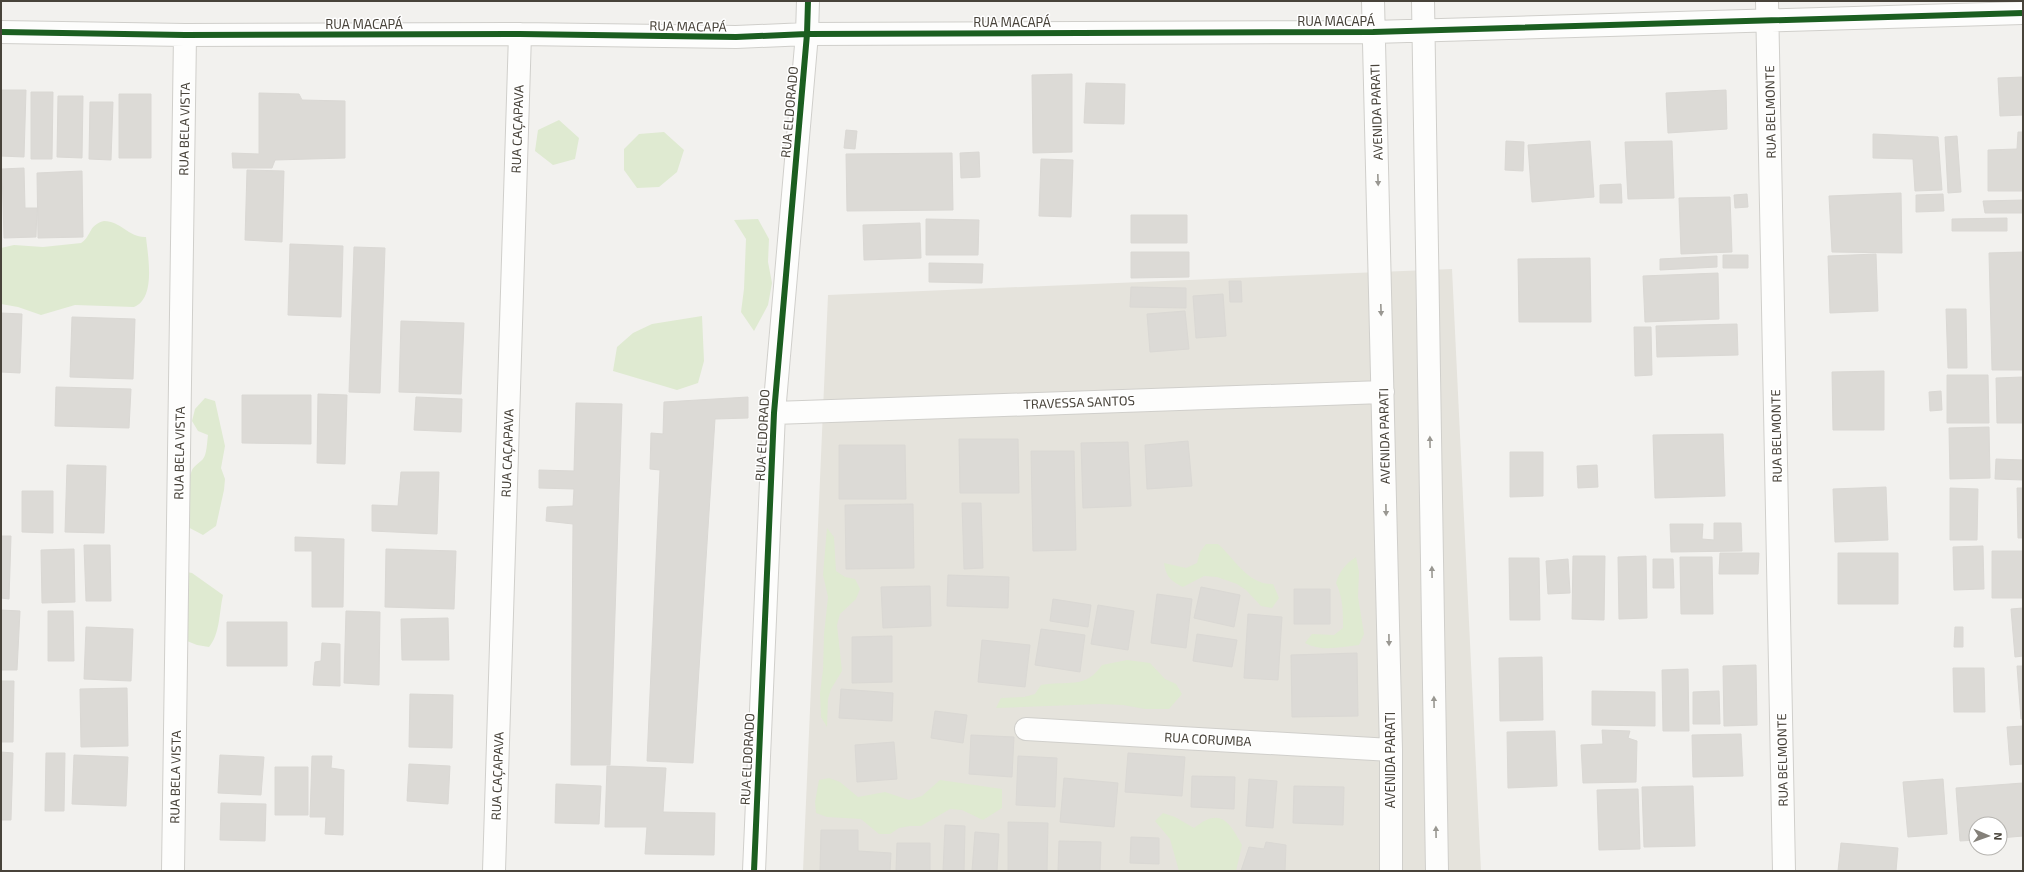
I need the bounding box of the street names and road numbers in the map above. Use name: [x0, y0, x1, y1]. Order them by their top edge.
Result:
street label: RUA MACAPÁ: [1297, 12, 1375, 29]
street label: RUA MACAPÁ: [973, 13, 1051, 30]
street label: RUA MACAPÁ: [325, 15, 403, 32]
street label: RUA MACAPÁ: [649, 16, 727, 35]
street label: AVENIDA PARATI: [1366, 64, 1386, 160]
street label: RUA ELDORADO: [777, 65, 801, 159]
street label: RUA BELMONTE: [1761, 65, 1779, 159]
street label: RUA BELA VISTA: [175, 82, 193, 176]
street label: RUA CAÇAPAVA: [507, 84, 528, 174]
street label: AVENIDA PARATI: [1375, 388, 1393, 484]
street label: RUA ELDORADO: [752, 389, 772, 481]
street label: RUA BELMONTE: [1767, 389, 1785, 483]
street label: TRAVESSA SANTOS: [1023, 392, 1135, 412]
street label: RUA BELA VISTA: [170, 406, 188, 500]
street label: RUA CAÇAPAVA: [497, 408, 518, 498]
street label: AVENIDA PARATI: [1382, 712, 1398, 808]
street label: RUA ELDORADO: [737, 713, 757, 805]
street label: RUA BELMONTE: [1773, 713, 1791, 807]
street label: RUA CORUMBA: [1164, 729, 1252, 749]
street label: RUA BELA VISTA: [166, 730, 184, 824]
street label: RUA CAÇAPAVA: [487, 731, 508, 821]

